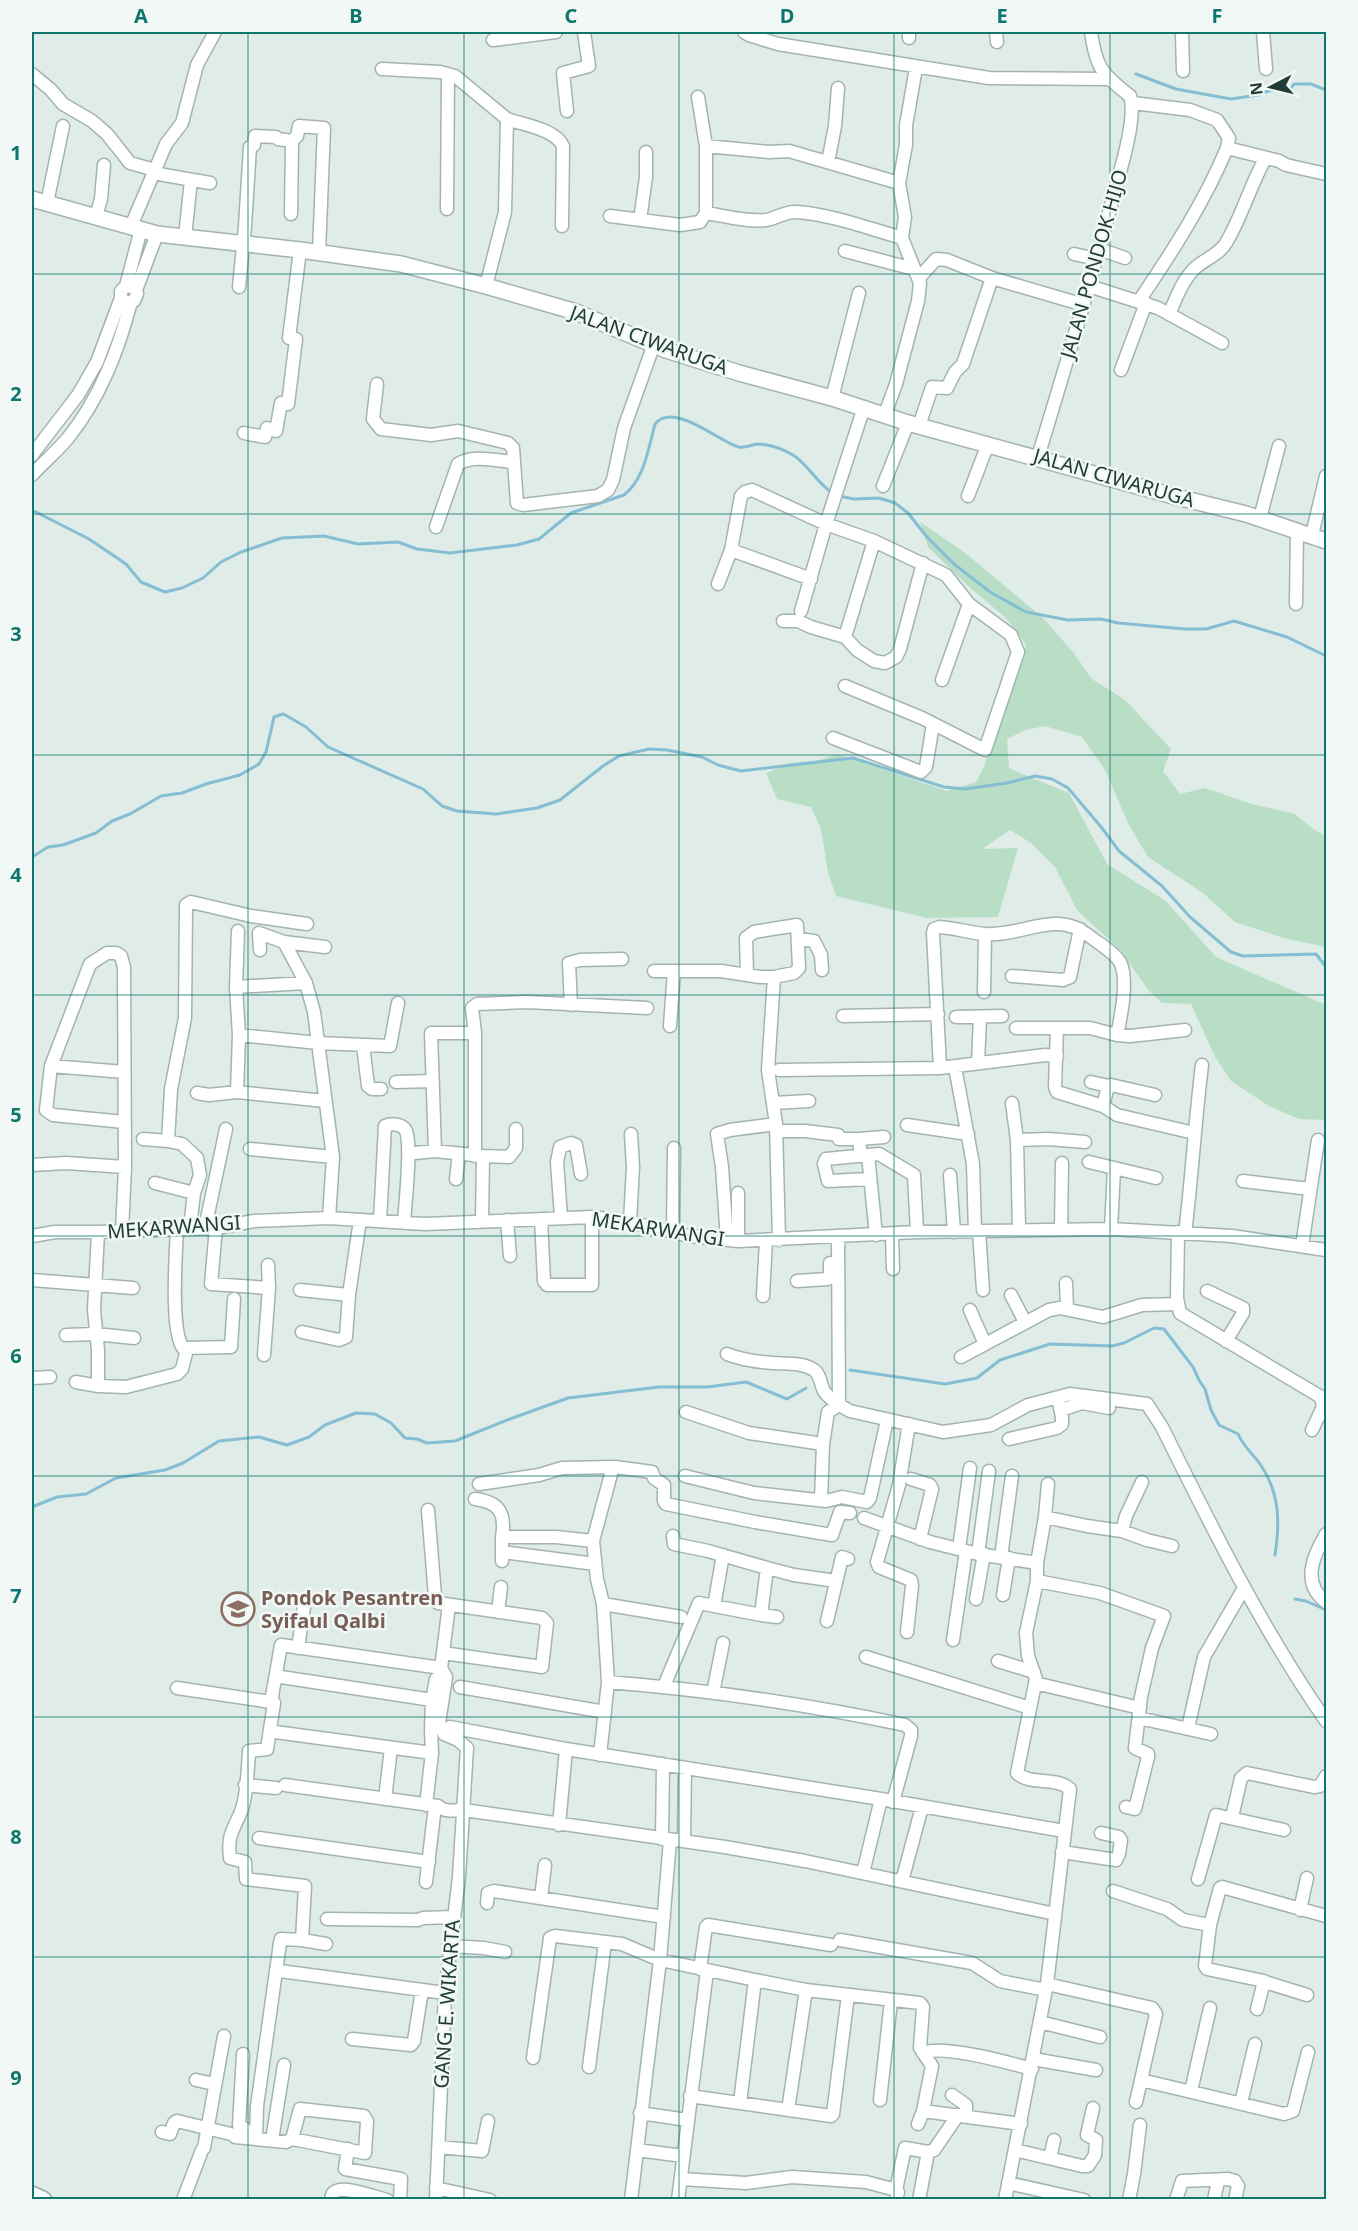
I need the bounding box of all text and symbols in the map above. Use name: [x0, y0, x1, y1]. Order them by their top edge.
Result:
text: A: [134, 2, 148, 29]
text: B: [349, 2, 363, 29]
text: C: [565, 2, 578, 29]
text: D: [780, 2, 794, 29]
text: E: [996, 2, 1008, 29]
text: F: [1212, 2, 1222, 29]
north arrow: [1241, 57, 1301, 117]
text: N: [1244, 81, 1268, 97]
text: 1: [10, 139, 22, 166]
street label: JALAN PONDOK HIJO: [1053, 166, 1133, 363]
street label: JALAN CIWARUGA: [565, 298, 732, 381]
text: 2: [10, 380, 22, 407]
street label: JALAN CIWARUGA: [1029, 441, 1198, 513]
text: 3: [10, 620, 22, 647]
text: 4: [10, 861, 22, 888]
text: 5: [10, 1101, 22, 1128]
street label: MEKARWANGI: [590, 1205, 726, 1252]
street label: MEKARWANGI: [106, 1208, 242, 1245]
text: 6: [10, 1342, 22, 1369]
text: 7: [10, 1582, 22, 1609]
place label: Pondok Pesantren Syifaul Qalbi: [261, 1584, 443, 1634]
school or university icon: Pondok Pesantren Syifaul Qalbi: [220, 1591, 256, 1627]
text: 8: [10, 1823, 22, 1850]
street label: GANG E. WIKARTA: [427, 1918, 466, 2089]
text: 9: [10, 2064, 22, 2091]

